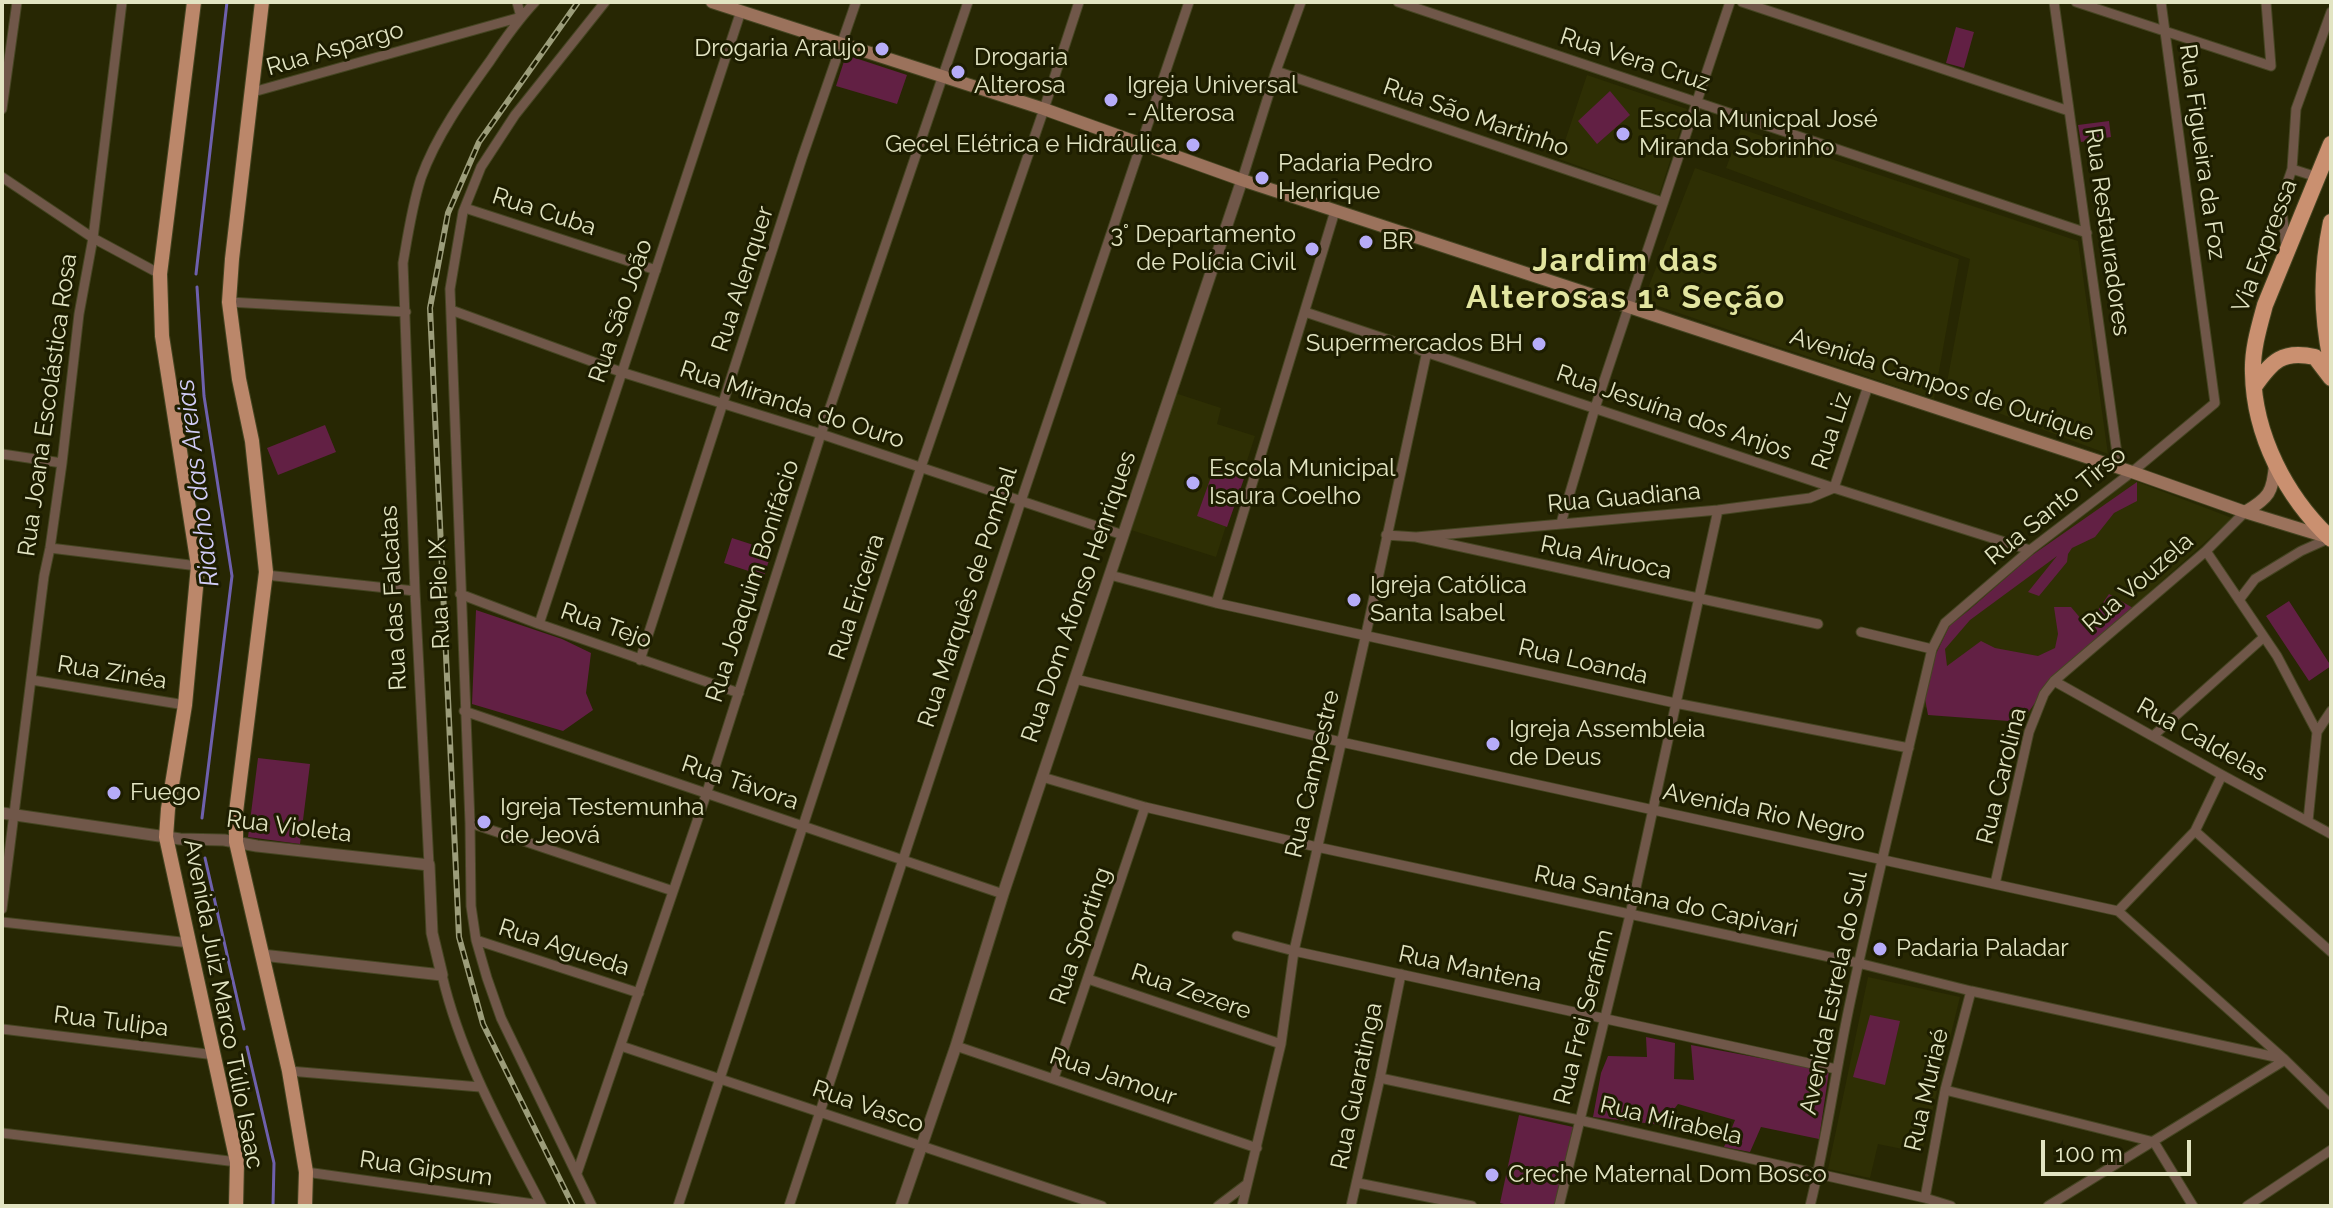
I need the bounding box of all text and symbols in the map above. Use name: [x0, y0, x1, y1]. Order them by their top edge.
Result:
street label: Rua Aspargo: [263, 16, 407, 82]
street label: Rua Vera Cruz: [1556, 22, 1714, 98]
place label: Drogaria Araujo: [694, 35, 866, 63]
marker: Drogaria Araujo: [873, 40, 891, 58]
street label: Rua Figueira da Foz: [2173, 42, 2231, 262]
place label: Drogaria Alterosa: [974, 44, 1068, 100]
marker: Drogaria Alterosa: [949, 63, 967, 81]
place label: Igreja Universal - Alterosa: [1127, 72, 1298, 128]
street label: Rua São Martinho: [1379, 73, 1573, 163]
marker: Igreja Universal - Alterosa: [1102, 91, 1120, 109]
place label: Escola Municpal José Miranda Sobrinho: [1639, 106, 1878, 162]
marker: Escola Municpal José Miranda Sobrinho: [1614, 125, 1632, 143]
street label: Rua Restauradores: [2078, 126, 2136, 338]
place label: Gecel Elétrica e Hidráulica: [885, 131, 1177, 159]
marker: Gecel Elétrica e Hidráulica: [1184, 136, 1202, 154]
place label: Padaria Pedro Henrique: [1278, 150, 1433, 206]
marker: Padaria Pedro Henrique: [1253, 169, 1271, 187]
street label: Via Expressa: [2226, 175, 2304, 317]
street label: Rua Cuba: [488, 182, 600, 242]
street label: Rua Alenquer: [706, 203, 780, 355]
place label: 3° Departamento de Polícia Civil: [1110, 221, 1296, 277]
place label: BR: [1382, 228, 1414, 256]
marker: BR: [1357, 233, 1375, 251]
street label: Rua São João: [583, 235, 659, 387]
marker: 3° Departamento de Polícia Civil: [1303, 240, 1321, 258]
district label: Jardim das Alterosas 1ª Seção: [1484, 242, 1768, 317]
street label: Rua Joana Escolástica Rosa: [12, 252, 84, 558]
street label: Avenida Campos de Ourique: [1786, 322, 2098, 448]
place label: Supermercados BH: [1306, 330, 1523, 358]
marker: Supermercados BH: [1530, 335, 1548, 353]
street label: Rua Miranda do Ouro: [676, 355, 908, 455]
street label: Rua Jesuína dos Anjos: [1553, 359, 1795, 467]
water label: Riacho das Areias: [170, 377, 226, 589]
street label: Rua Liz: [1806, 389, 1858, 473]
street label: Rua Santo Tirso: [1980, 440, 2132, 572]
street label: Rua Dom Afonso Henriques: [1016, 448, 1142, 746]
place label: Escola Municipal Isaura Coelho: [1209, 455, 1396, 511]
street label: Rua Joaquim Bonifácio: [700, 456, 806, 706]
street label: Rua Marquês de Pombal: [912, 463, 1024, 731]
marker: Escola Municipal Isaura Coelho: [1184, 474, 1202, 492]
street label: Rua Guadiana: [1546, 477, 1702, 519]
street label: Rua das Falcatas: [375, 505, 413, 691]
street label: Rua Vouzela: [2077, 527, 2199, 639]
street label: Rua Ericeira: [823, 530, 891, 664]
street label: Rua Airuoca: [1538, 530, 1674, 586]
street label: Rua Pio IX: [424, 538, 456, 650]
place label: Igreja Católica Santa Isabel: [1370, 572, 1527, 628]
marker: Igreja Católica Santa Isabel: [1345, 591, 1363, 609]
street label: Rua Tejo: [557, 597, 655, 655]
street label: Rua Loanda: [1515, 633, 1651, 691]
street label: Rua Zinéa: [55, 650, 169, 696]
street label: Rua Campestre: [1280, 687, 1346, 861]
street label: Rua Caldelas: [2132, 692, 2272, 788]
street label: Rua Carolina: [1971, 705, 2033, 847]
place label: Igreja Assembleia de Deus: [1509, 716, 1705, 772]
marker: Igreja Assembleia de Deus: [1484, 735, 1502, 753]
street label: Rua Távora: [678, 750, 802, 816]
street label: Avenida Rio Negro: [1660, 778, 1868, 848]
place label: Fuego: [130, 779, 201, 807]
marker: Fuego: [105, 784, 123, 802]
place label: Igreja Testemunha de Jeová: [500, 794, 704, 850]
street label: Rua Violeta: [225, 805, 353, 849]
marker: Igreja Testemunha de Jeová: [475, 813, 493, 831]
street label: Avenida Juiz Marco Túlio Isaac: [177, 837, 269, 1171]
street label: Rua Santana do Capivari: [1531, 860, 1801, 944]
street label: Rua Sporting: [1044, 864, 1118, 1008]
street label: Avenida Estrela do Sul: [1794, 869, 1874, 1117]
street label: Rua Agueda: [495, 913, 633, 983]
street label: Rua Frei Serafim: [1548, 926, 1620, 1108]
place label: Padaria Paladar: [1896, 935, 2069, 963]
street label: Rua Mantena: [1396, 940, 1544, 998]
marker: Padaria Paladar: [1871, 940, 1889, 958]
street label: Rua Zezere: [1127, 958, 1255, 1026]
street label: Rua Guaratinga: [1325, 1000, 1389, 1172]
street label: Rua Tulipa: [52, 1001, 170, 1043]
street label: Rua Muriaé: [1899, 1026, 1955, 1154]
street label: Rua Jamour: [1046, 1042, 1180, 1112]
street label: Rua Vasco: [808, 1075, 928, 1139]
street label: Rua Mirabela: [1597, 1091, 1745, 1151]
scale bar: [2045, 1124, 2195, 1174]
text: 100 m: [2055, 1139, 2123, 1168]
street label: Rua Gipsum: [358, 1145, 494, 1193]
place label: Creche Maternal Dom Bosco: [1508, 1161, 1827, 1189]
marker: Creche Maternal Dom Bosco: [1483, 1166, 1501, 1184]

